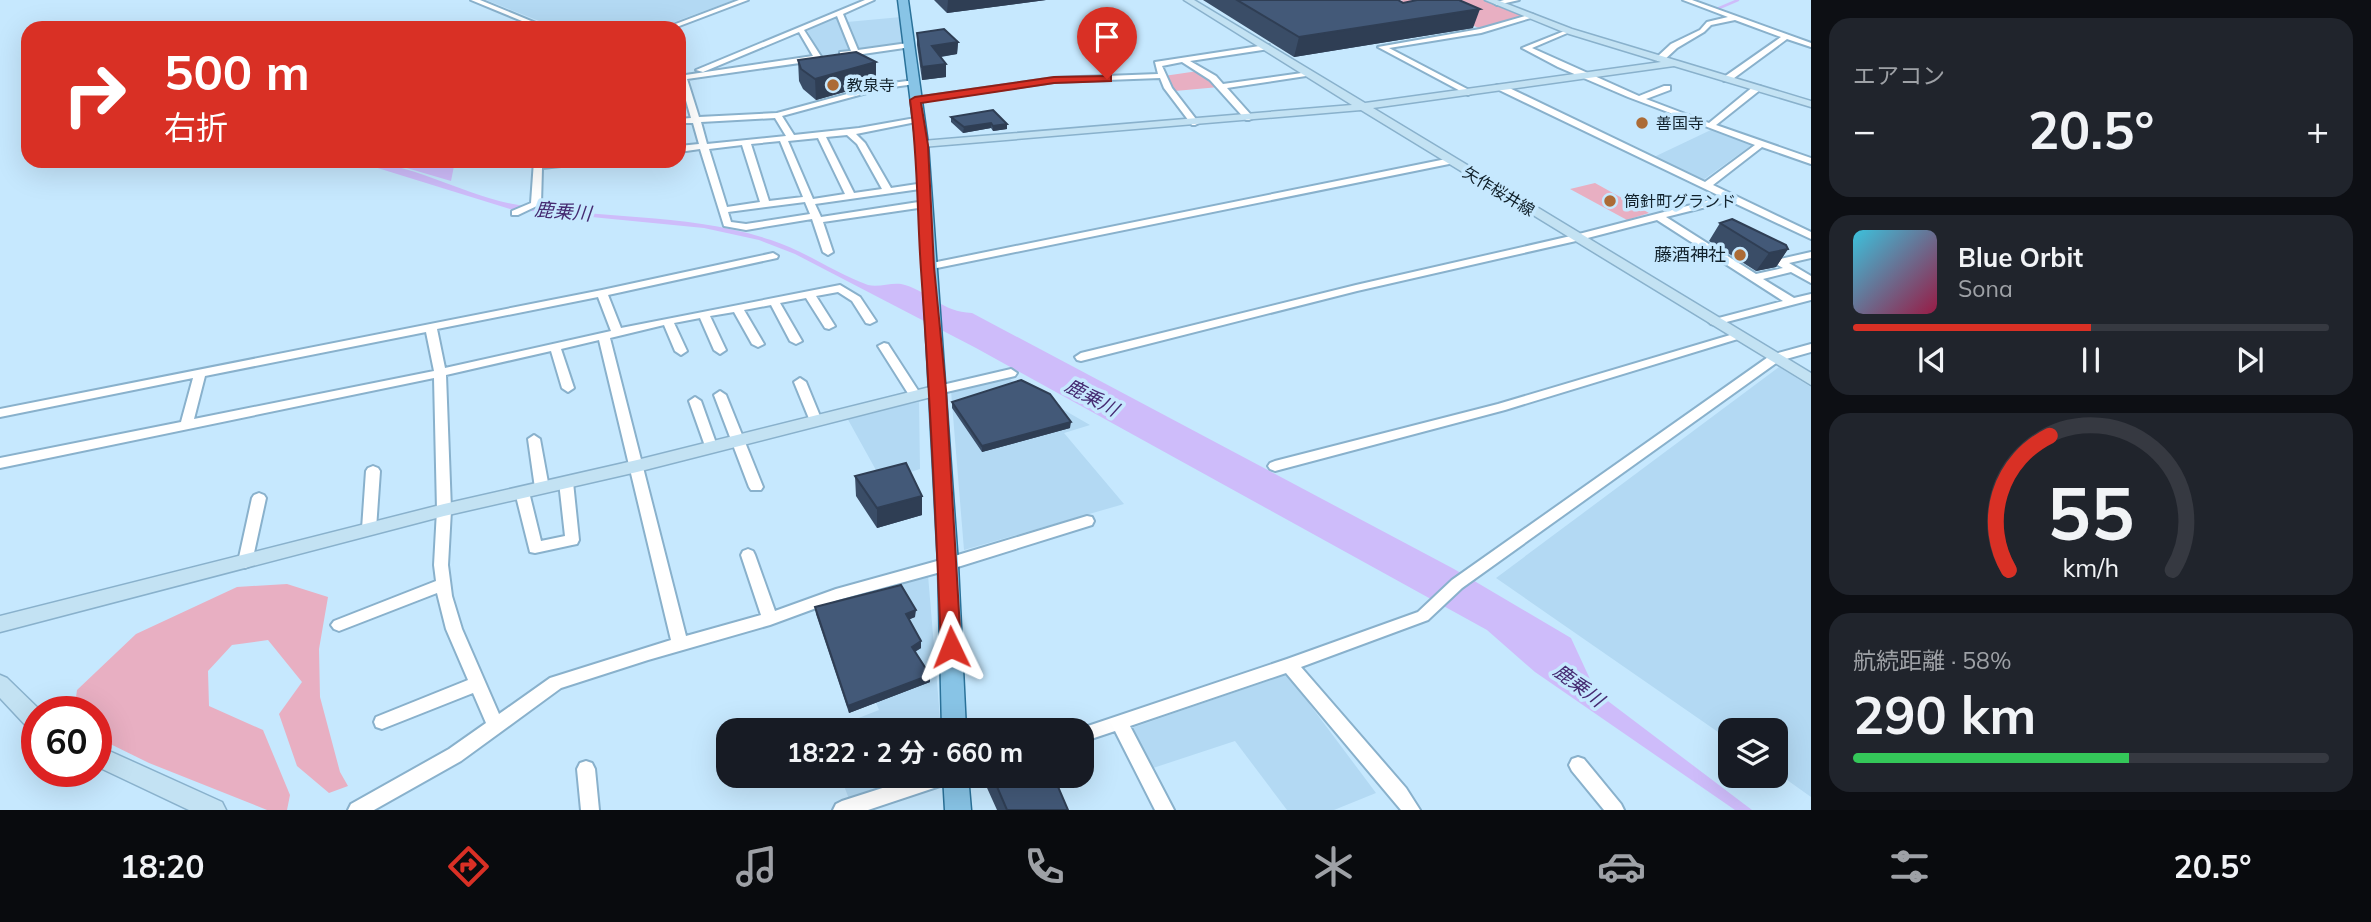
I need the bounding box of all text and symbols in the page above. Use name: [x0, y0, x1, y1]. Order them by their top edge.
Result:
pin: [1077, 7, 1137, 79]
icon: arrive: [1088, 18, 1126, 56]
text: 500 m: [164, 41, 310, 102]
icon: right: [49, 49, 140, 140]
text: エアコン: [1853, 61, 1945, 90]
place label: 教泉寺: [847, 75, 895, 95]
marker: 教泉寺: [825, 77, 841, 93]
text: 20.5°: [2028, 97, 2154, 162]
text: −: [1853, 106, 1876, 154]
text: +: [2306, 106, 2329, 154]
text: 右折: [164, 107, 228, 147]
place label: 善国寺: [1656, 113, 1704, 133]
marker: 善国寺: [1634, 115, 1650, 131]
street label: 矢作桜井線: [1460, 162, 1538, 220]
place label: 筒針町グランド: [1624, 191, 1736, 211]
marker: 筒針町グランド: [1602, 193, 1618, 209]
water label: 鹿乗川: [534, 197, 594, 226]
text: Blue Orbit: [1958, 241, 2083, 274]
place label: 藤酒神社: [1654, 243, 1726, 266]
marker: 藤酒神社: [1732, 247, 1748, 263]
text: Sona: [1958, 274, 2013, 303]
icon: previous: [1913, 341, 1951, 379]
icon: pause: [2072, 341, 2110, 379]
icon: next: [2231, 341, 2269, 379]
water label: 鹿乗川: [1061, 373, 1125, 422]
text: 55: [2047, 467, 2135, 558]
text: km/h: [2063, 551, 2119, 582]
position arrow: [914, 610, 988, 684]
text: 航続距離 · 58%: [1853, 646, 2011, 675]
water label: 鹿乗川: [1549, 658, 1611, 713]
text: 290 km: [1853, 682, 2036, 747]
speed limit sign: 60: [21, 696, 112, 787]
map controls: [1718, 718, 1788, 788]
button: layers: [1718, 718, 1788, 788]
text: 18:22 · 2 分 · 660 m: [787, 736, 1023, 769]
icon: directions: [444, 842, 493, 891]
icon: music: [732, 842, 781, 891]
icon: phone: [1020, 842, 1069, 891]
icon: climate: [1309, 842, 1358, 891]
icon: car: [1597, 842, 1646, 891]
icon: filters: [1885, 842, 1934, 891]
text: 18:20: [120, 846, 204, 886]
text: 20.5°: [2174, 846, 2251, 886]

